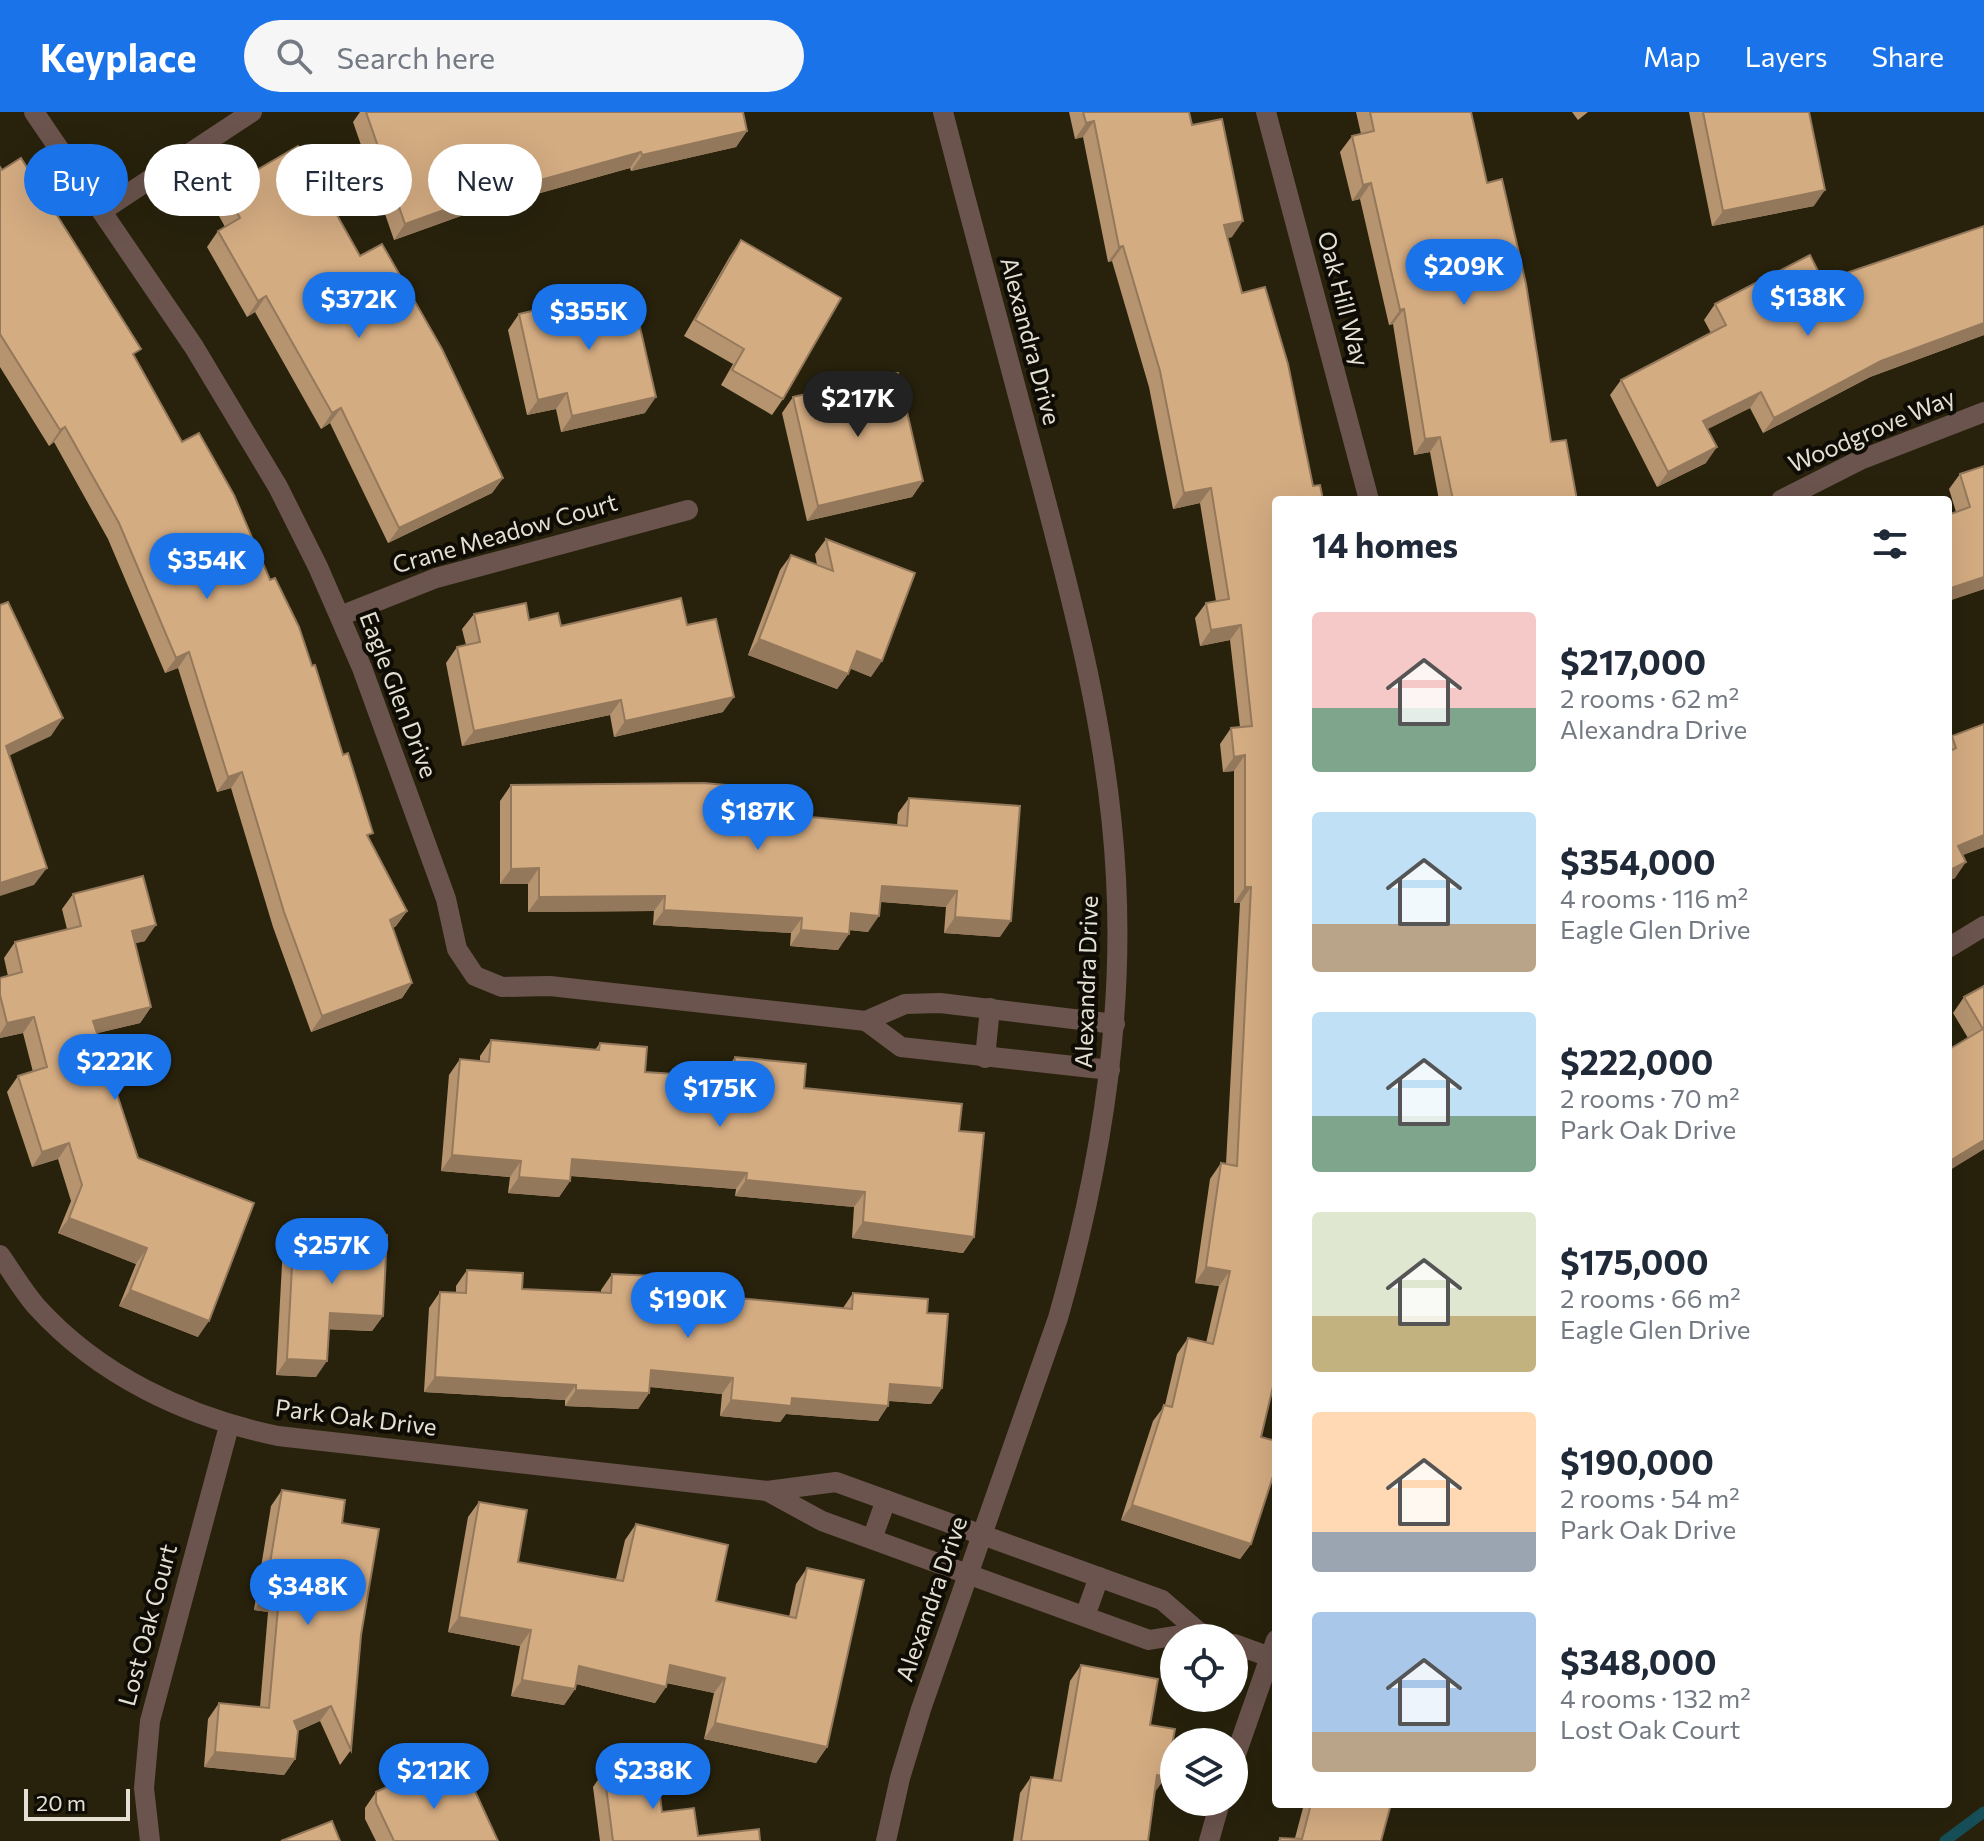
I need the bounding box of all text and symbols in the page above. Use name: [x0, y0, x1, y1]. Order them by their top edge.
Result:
search box: [244, 20, 804, 92]
text: Keyplace: [40, 33, 196, 80]
icon: search: [272, 34, 316, 78]
text: Search here: [336, 38, 495, 75]
text: Map: [1643, 39, 1701, 73]
text: Layers: [1745, 39, 1827, 73]
text: Share: [1871, 39, 1944, 73]
chip: Buy: [24, 144, 128, 216]
chip: Rent: [144, 144, 260, 216]
chip: Filters: [276, 144, 412, 216]
chip: New: [428, 144, 542, 216]
street label: Oak Hill Way: [1313, 228, 1376, 369]
pin: $209K: [1408, 239, 1520, 307]
text: $209K: [1423, 249, 1505, 280]
street label: Alexandra Drive: [995, 253, 1068, 428]
pin: $138K: [1752, 270, 1864, 338]
pin: $372K: [303, 272, 415, 340]
text: $138K: [1770, 280, 1846, 311]
text: $372K: [320, 282, 398, 313]
pin: $355K: [533, 284, 645, 352]
text: $355K: [550, 294, 628, 325]
pin: $217K: [802, 371, 914, 439]
text: $217K: [821, 381, 895, 412]
street label: Woodgrove Way: [1784, 381, 1959, 478]
street label: Crane Meadow Court: [389, 487, 621, 579]
icon: filters: [1868, 522, 1912, 566]
text: 14 homes: [1312, 523, 1458, 565]
pin: $354K: [151, 533, 263, 601]
text: $354K: [167, 543, 247, 574]
street label: Eagle Glen Drive: [354, 607, 444, 782]
text: $217,000: [1560, 640, 1706, 682]
icon: home: [1376, 644, 1472, 740]
text: 2 rooms · 62 m²: [1560, 682, 1739, 713]
text: Alexandra Drive: [1560, 713, 1747, 744]
pin: $187K: [702, 784, 814, 852]
text: $187K: [721, 794, 796, 825]
text: $354,000: [1560, 840, 1716, 882]
icon: home: [1376, 844, 1472, 940]
text: 4 rooms · 116 m²: [1560, 882, 1748, 913]
street label: Alexandra Drive: [1068, 895, 1103, 1069]
text: Eagle Glen Drive: [1560, 913, 1750, 944]
pin: $222K: [59, 1034, 171, 1102]
text: $222,000: [1560, 1040, 1713, 1082]
text: $222K: [76, 1044, 154, 1075]
icon: home: [1376, 1044, 1472, 1140]
pin: $175K: [664, 1061, 776, 1129]
text: $175K: [683, 1071, 757, 1102]
text: 2 rooms · 70 m²: [1560, 1082, 1740, 1113]
text: Park Oak Drive: [1560, 1113, 1736, 1144]
pin: $257K: [276, 1218, 388, 1286]
text: $257K: [293, 1228, 371, 1259]
text: $175,000: [1560, 1240, 1709, 1282]
icon: home: [1376, 1244, 1472, 1340]
pin: $190K: [632, 1272, 744, 1340]
text: $190K: [649, 1282, 727, 1313]
text: 2 rooms · 66 m²: [1560, 1282, 1741, 1313]
text: Eagle Glen Drive: [1560, 1313, 1750, 1344]
street label: Park Oak Drive: [274, 1392, 439, 1441]
text: $190,000: [1560, 1440, 1714, 1482]
icon: home: [1376, 1444, 1472, 1540]
text: 2 rooms · 54 m²: [1560, 1482, 1740, 1513]
street label: Alexandra Drive: [889, 1512, 972, 1685]
text: Park Oak Drive: [1560, 1513, 1736, 1544]
street label: Lost Oak Court: [111, 1540, 182, 1709]
pin: $348K: [252, 1559, 364, 1627]
text: $348K: [268, 1569, 348, 1600]
map controls: [1160, 1624, 1248, 1816]
button: locate: [1160, 1624, 1248, 1712]
text: $348,000: [1560, 1640, 1717, 1682]
icon: home: [1376, 1644, 1472, 1740]
text: 4 rooms · 132 m²: [1560, 1682, 1751, 1713]
text: Lost Oak Court: [1560, 1713, 1740, 1744]
button: layers: [1160, 1728, 1248, 1816]
pin: $212K: [378, 1743, 490, 1811]
pin: $238K: [597, 1743, 709, 1811]
text: $212K: [397, 1753, 471, 1784]
text: $238K: [613, 1753, 693, 1784]
scale bar: [24, 1785, 130, 1821]
text: 20 m: [36, 1789, 86, 1816]

